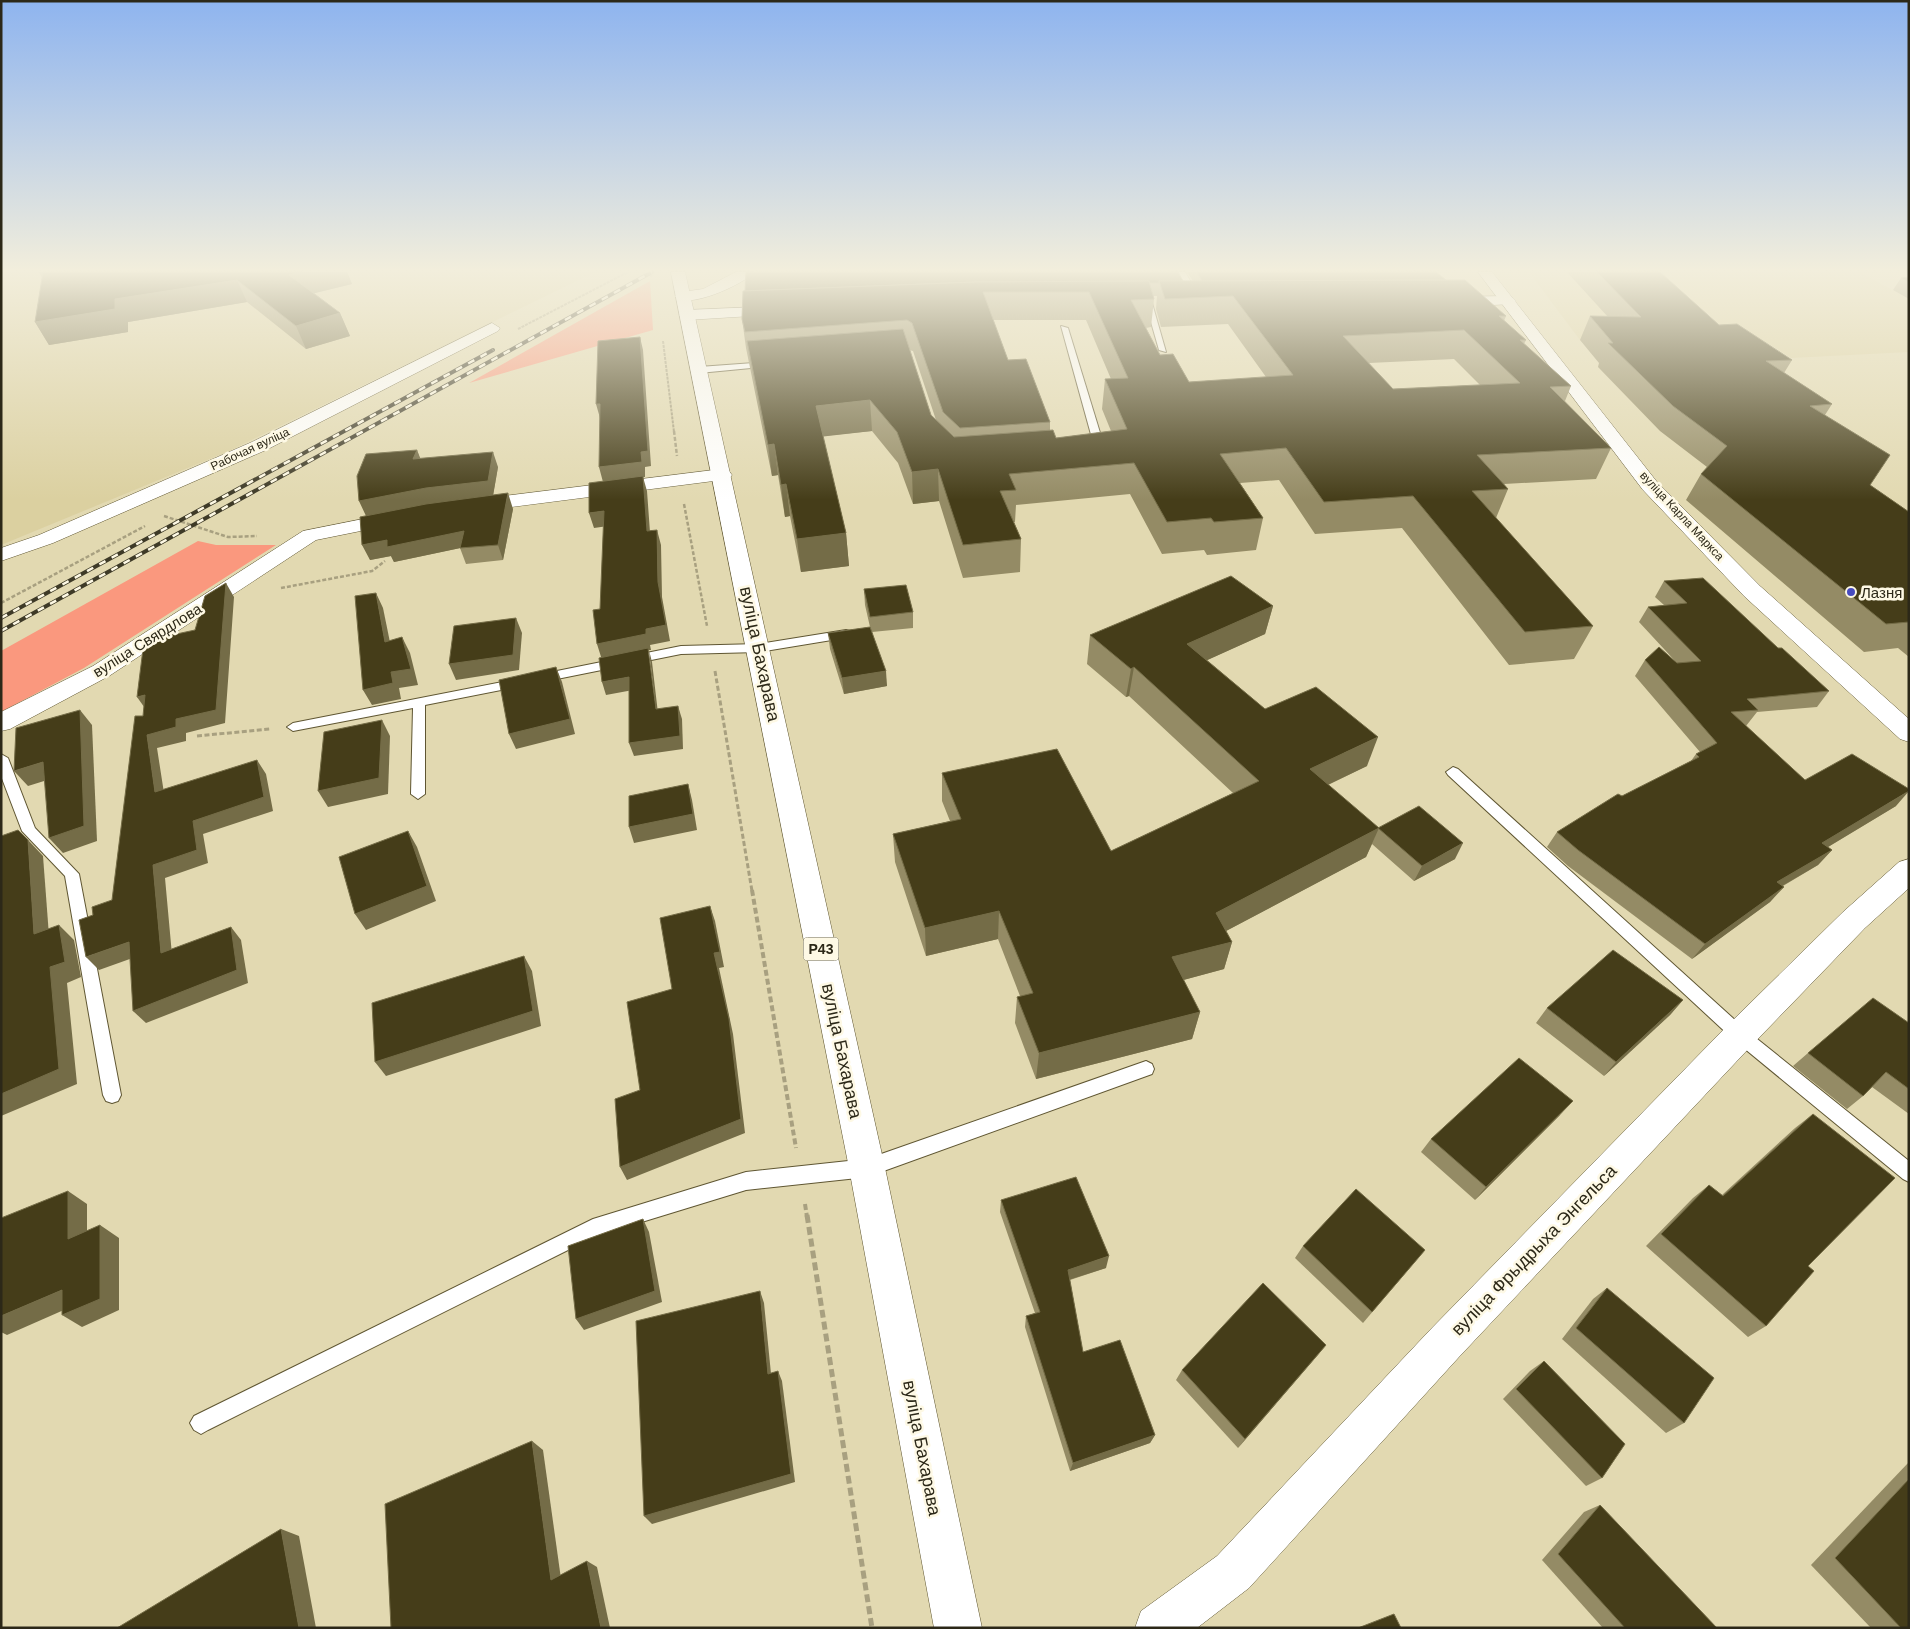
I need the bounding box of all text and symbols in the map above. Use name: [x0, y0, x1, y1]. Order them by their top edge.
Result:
street label: Рабочая вуліца: [208, 424, 292, 473]
street label: вуліца Карла Маркса: [1637, 468, 1727, 564]
place label: Лазня: [1861, 584, 1902, 601]
street label: вуліца Бахарава: [736, 585, 784, 724]
marker: Лазня: [1845, 586, 1857, 598]
street label: вуліца Свярдлова: [90, 599, 205, 680]
road number: Р43: [804, 938, 838, 961]
street label: вуліца Бахарава: [818, 982, 866, 1121]
street label: вуліца Фрыдрыха Энгельса: [1447, 1160, 1621, 1339]
street label: вуліца Бахарава: [899, 1379, 945, 1518]

